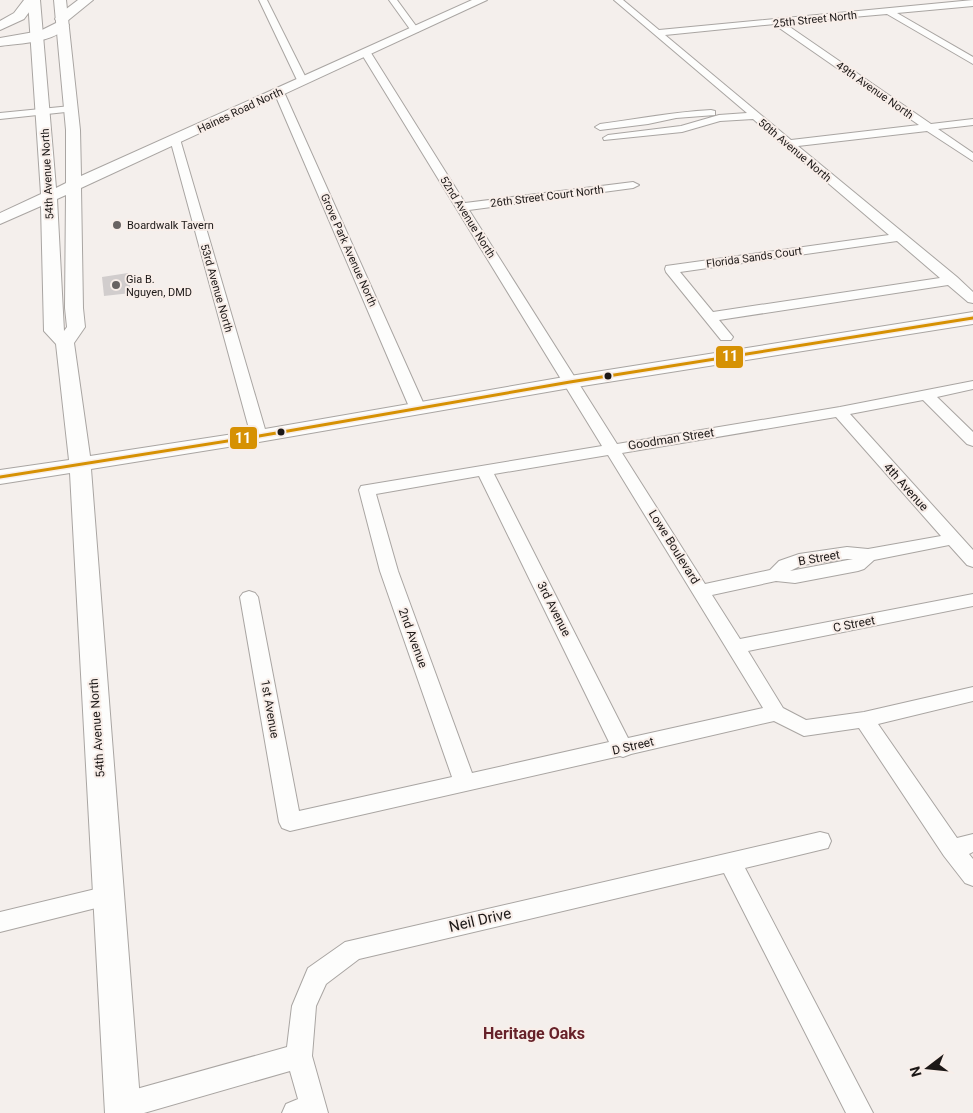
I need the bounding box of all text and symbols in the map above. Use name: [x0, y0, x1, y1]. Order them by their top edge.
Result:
street label: 25th Street North: [772, 9, 858, 30]
street label: 49th Avenue North: [834, 59, 916, 122]
street label: Haines Road North: [196, 85, 285, 136]
street label: 50th Avenue North: [756, 116, 834, 185]
street label: 54th Avenue North: [39, 128, 56, 220]
street label: 52nd Avenue North: [437, 174, 498, 261]
street label: 26th Street Court North: [490, 183, 604, 210]
street label: Grove Park Avenue North: [318, 192, 379, 309]
marker: Boardwalk Tavern: [111, 219, 123, 231]
place label: Boardwalk Tavern: [127, 219, 214, 232]
street label: 53rd Avenue North: [198, 242, 235, 334]
street label: Florida Sands Court: [705, 244, 803, 271]
place label: Gia B. Nguyen, DMD: [126, 273, 192, 299]
marker: Gia B. Nguyen, DMD: [110, 279, 122, 291]
line badge: 11: [715, 345, 744, 369]
text: 11: [722, 348, 738, 364]
unlabelled marker: [603, 371, 613, 381]
street label: Goodman Street: [627, 425, 715, 453]
line badge: 11: [229, 426, 258, 450]
unlabelled marker: [276, 427, 286, 437]
text: 11: [235, 430, 251, 446]
street label: 4th Avenue: [881, 460, 931, 514]
street label: Lowe Boulevard: [646, 507, 702, 587]
street label: B Street: [797, 547, 841, 569]
street label: 3rd Avenue: [534, 579, 574, 639]
street label: 2nd Avenue: [396, 606, 430, 670]
street label: C Street: [832, 613, 876, 635]
street label: 54th Avenue North: [87, 678, 107, 778]
street label: 1st Avenue: [258, 679, 282, 739]
street label: D Street: [611, 734, 655, 758]
street label: Neil Drive: [447, 904, 513, 936]
district label: Heritage Oaks: [483, 1024, 585, 1043]
north arrow: [903, 1043, 953, 1093]
text: N: [906, 1065, 925, 1079]

